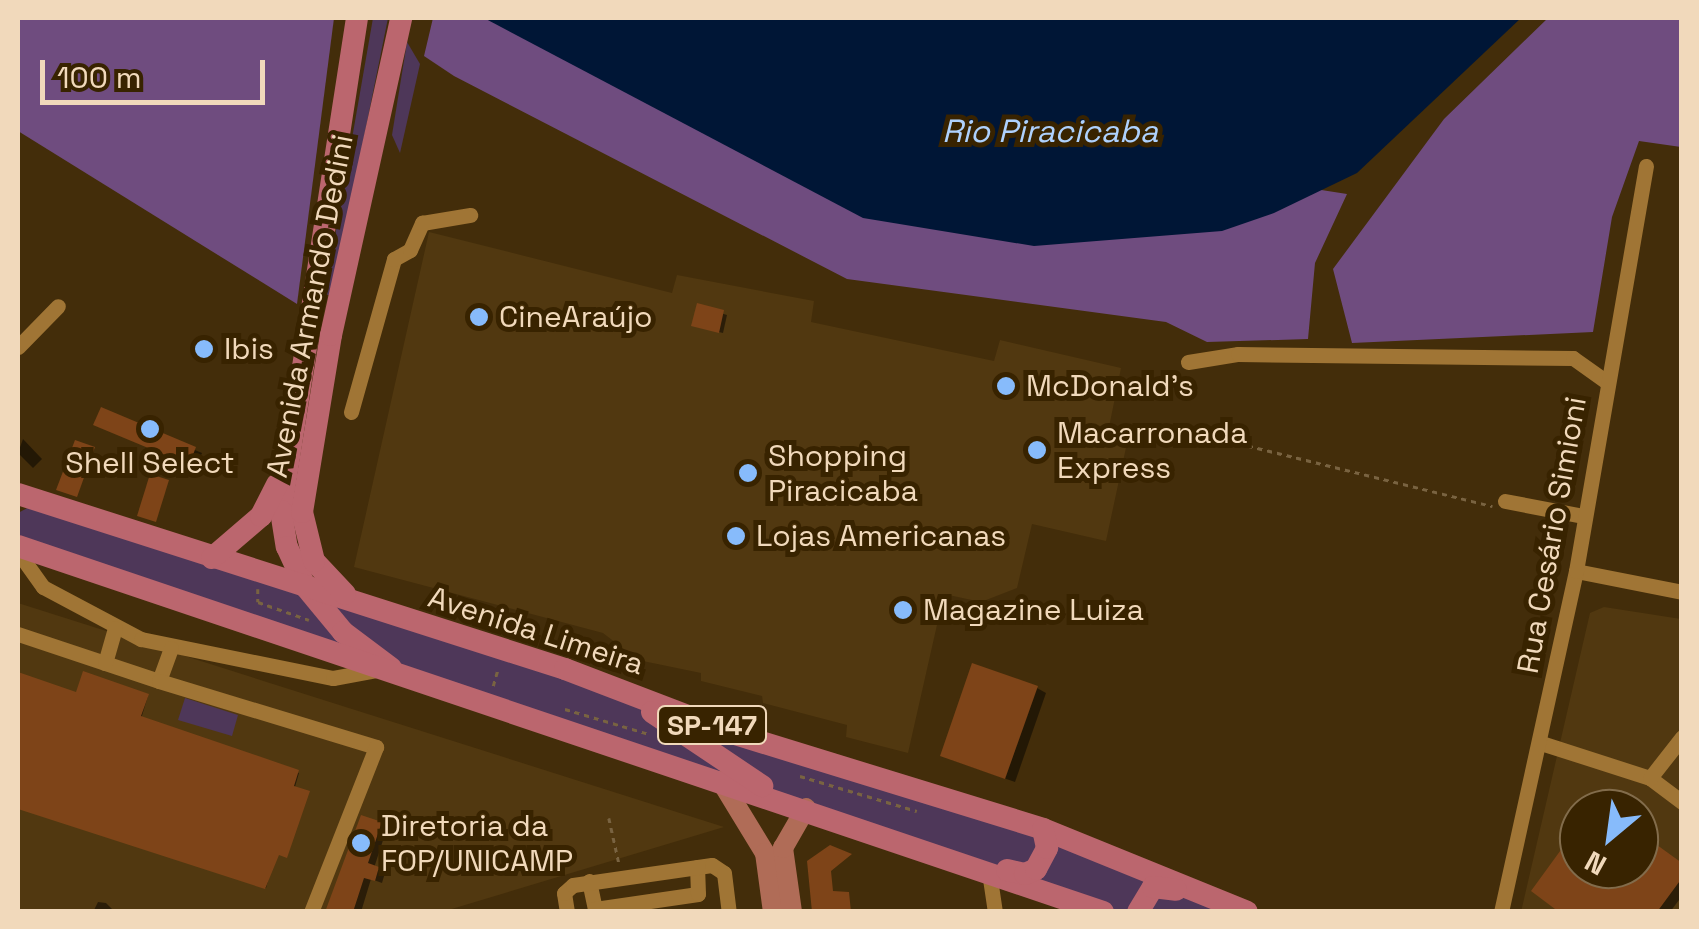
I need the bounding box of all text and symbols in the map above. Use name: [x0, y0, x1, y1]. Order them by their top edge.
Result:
scale bar: [45, 40, 270, 102]
text: 100 m: [57, 58, 142, 97]
water label: Rio Piracicaba: [942, 112, 1158, 150]
street label: Avenida Armando Dedini: [259, 131, 361, 481]
place label: CineAraújo: [499, 299, 653, 335]
marker: CineAraújo: [468, 306, 490, 328]
place label: Ibis: [224, 331, 274, 367]
marker: Ibis: [193, 338, 215, 360]
place label: McDonald's: [1026, 368, 1194, 404]
marker: McDonald's: [995, 375, 1017, 397]
street label: Rua Cesário Simioni: [1510, 394, 1594, 676]
place label: Macarronada Express: [1057, 415, 1247, 486]
marker: Shell Select: [139, 418, 161, 440]
place label: Shopping Piracicaba: [768, 438, 918, 508]
marker: Macarronada Express: [1026, 439, 1048, 461]
place label: Shell Select: [65, 445, 235, 481]
marker: Shopping Piracicaba: [737, 462, 759, 484]
place label: Lojas Americanas: [756, 518, 1007, 554]
marker: Lojas Americanas: [725, 525, 747, 547]
street label: Avenida Limeira: [424, 579, 648, 683]
place label: Magazine Luiza: [923, 592, 1144, 628]
marker: Magazine Luiza: [892, 599, 914, 621]
road number: SP-147: [657, 702, 767, 748]
north arrow: [1559, 789, 1659, 889]
place label: Diretoria da FOP/UNICAMP: [381, 808, 573, 878]
marker: Diretoria da FOP/UNICAMP: [350, 832, 372, 854]
text: N: [1578, 843, 1612, 884]

